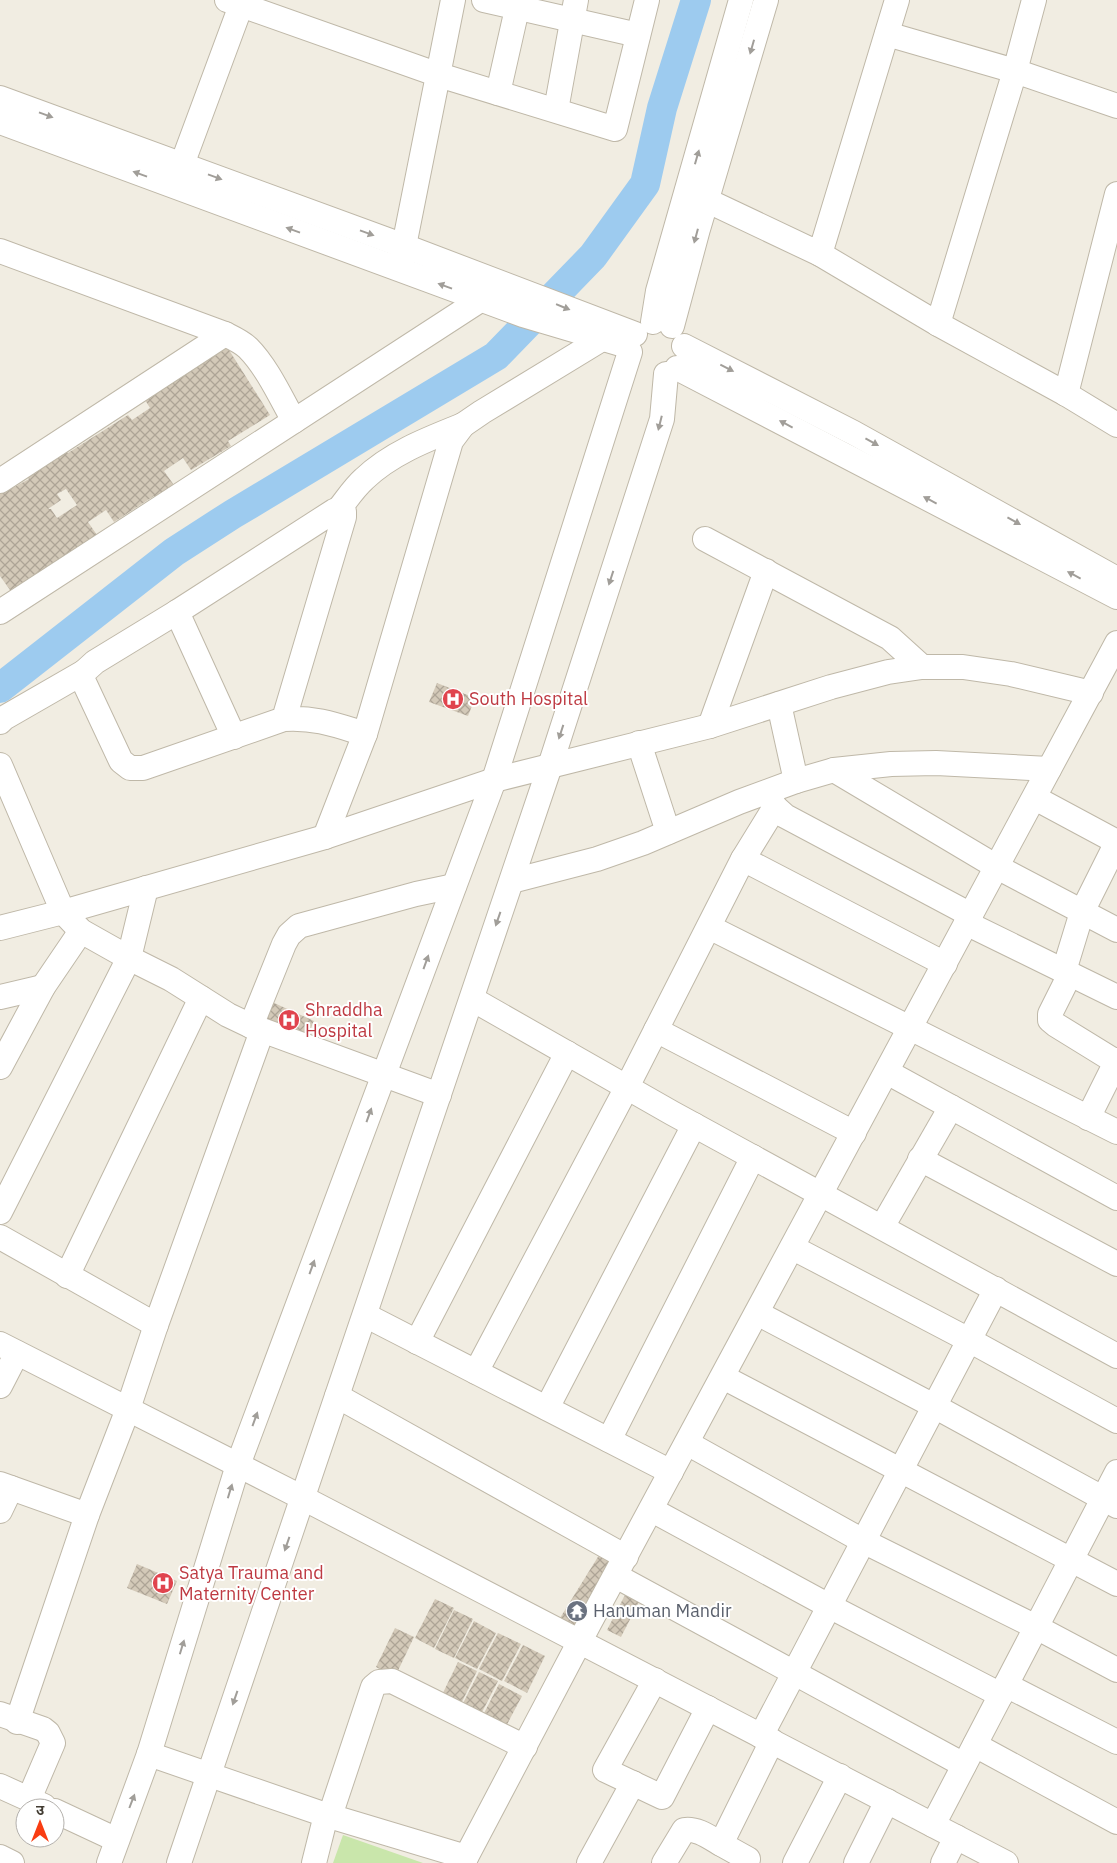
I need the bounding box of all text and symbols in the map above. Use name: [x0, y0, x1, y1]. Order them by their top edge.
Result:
one-way arrow: [747, 39, 755, 54]
one-way arrow: [39, 111, 53, 119]
one-way arrow: [693, 149, 701, 164]
one-way arrow: [132, 170, 147, 178]
one-way arrow: [208, 173, 223, 181]
one-way arrow: [285, 226, 300, 233]
one-way arrow: [360, 229, 375, 237]
one-way arrow: [692, 229, 700, 244]
one-way arrow: [437, 282, 452, 290]
one-way arrow: [556, 303, 570, 311]
one-way arrow: [720, 364, 735, 372]
one-way arrow: [656, 415, 664, 430]
one-way arrow: [779, 420, 792, 429]
one-way arrow: [865, 438, 878, 447]
one-way arrow: [922, 496, 937, 504]
one-way arrow: [1007, 517, 1020, 526]
one-way arrow: [607, 570, 614, 585]
one-way arrow: [1067, 571, 1081, 579]
hospital icon: South Hospital: [441, 687, 465, 711]
place label: South Hospital: [469, 687, 588, 710]
one-way arrow: [557, 725, 565, 740]
one-way arrow: [494, 912, 502, 927]
one-way arrow: [423, 955, 430, 970]
place label: Shraddha Hospital: [305, 998, 383, 1042]
hospital icon: Shraddha Hospital: [277, 1008, 301, 1032]
one-way arrow: [366, 1107, 373, 1122]
one-way arrow: [308, 1259, 316, 1274]
one-way arrow: [251, 1411, 259, 1426]
one-way arrow: [227, 1484, 235, 1499]
one-way arrow: [283, 1536, 290, 1551]
place label: Satya Trauma and Maternity Center: [179, 1561, 324, 1605]
hospital icon: Satya Trauma and Maternity Center: [151, 1571, 175, 1595]
temple icon: Hanuman Mandir: [565, 1599, 589, 1623]
place label: Hanuman Mandir: [593, 1599, 732, 1622]
one-way arrow: [179, 1639, 187, 1654]
one-way arrow: [231, 1690, 238, 1705]
one-way arrow: [128, 1794, 136, 1808]
north arrow: [15, 1798, 65, 1848]
text: उ: [36, 1801, 45, 1819]

